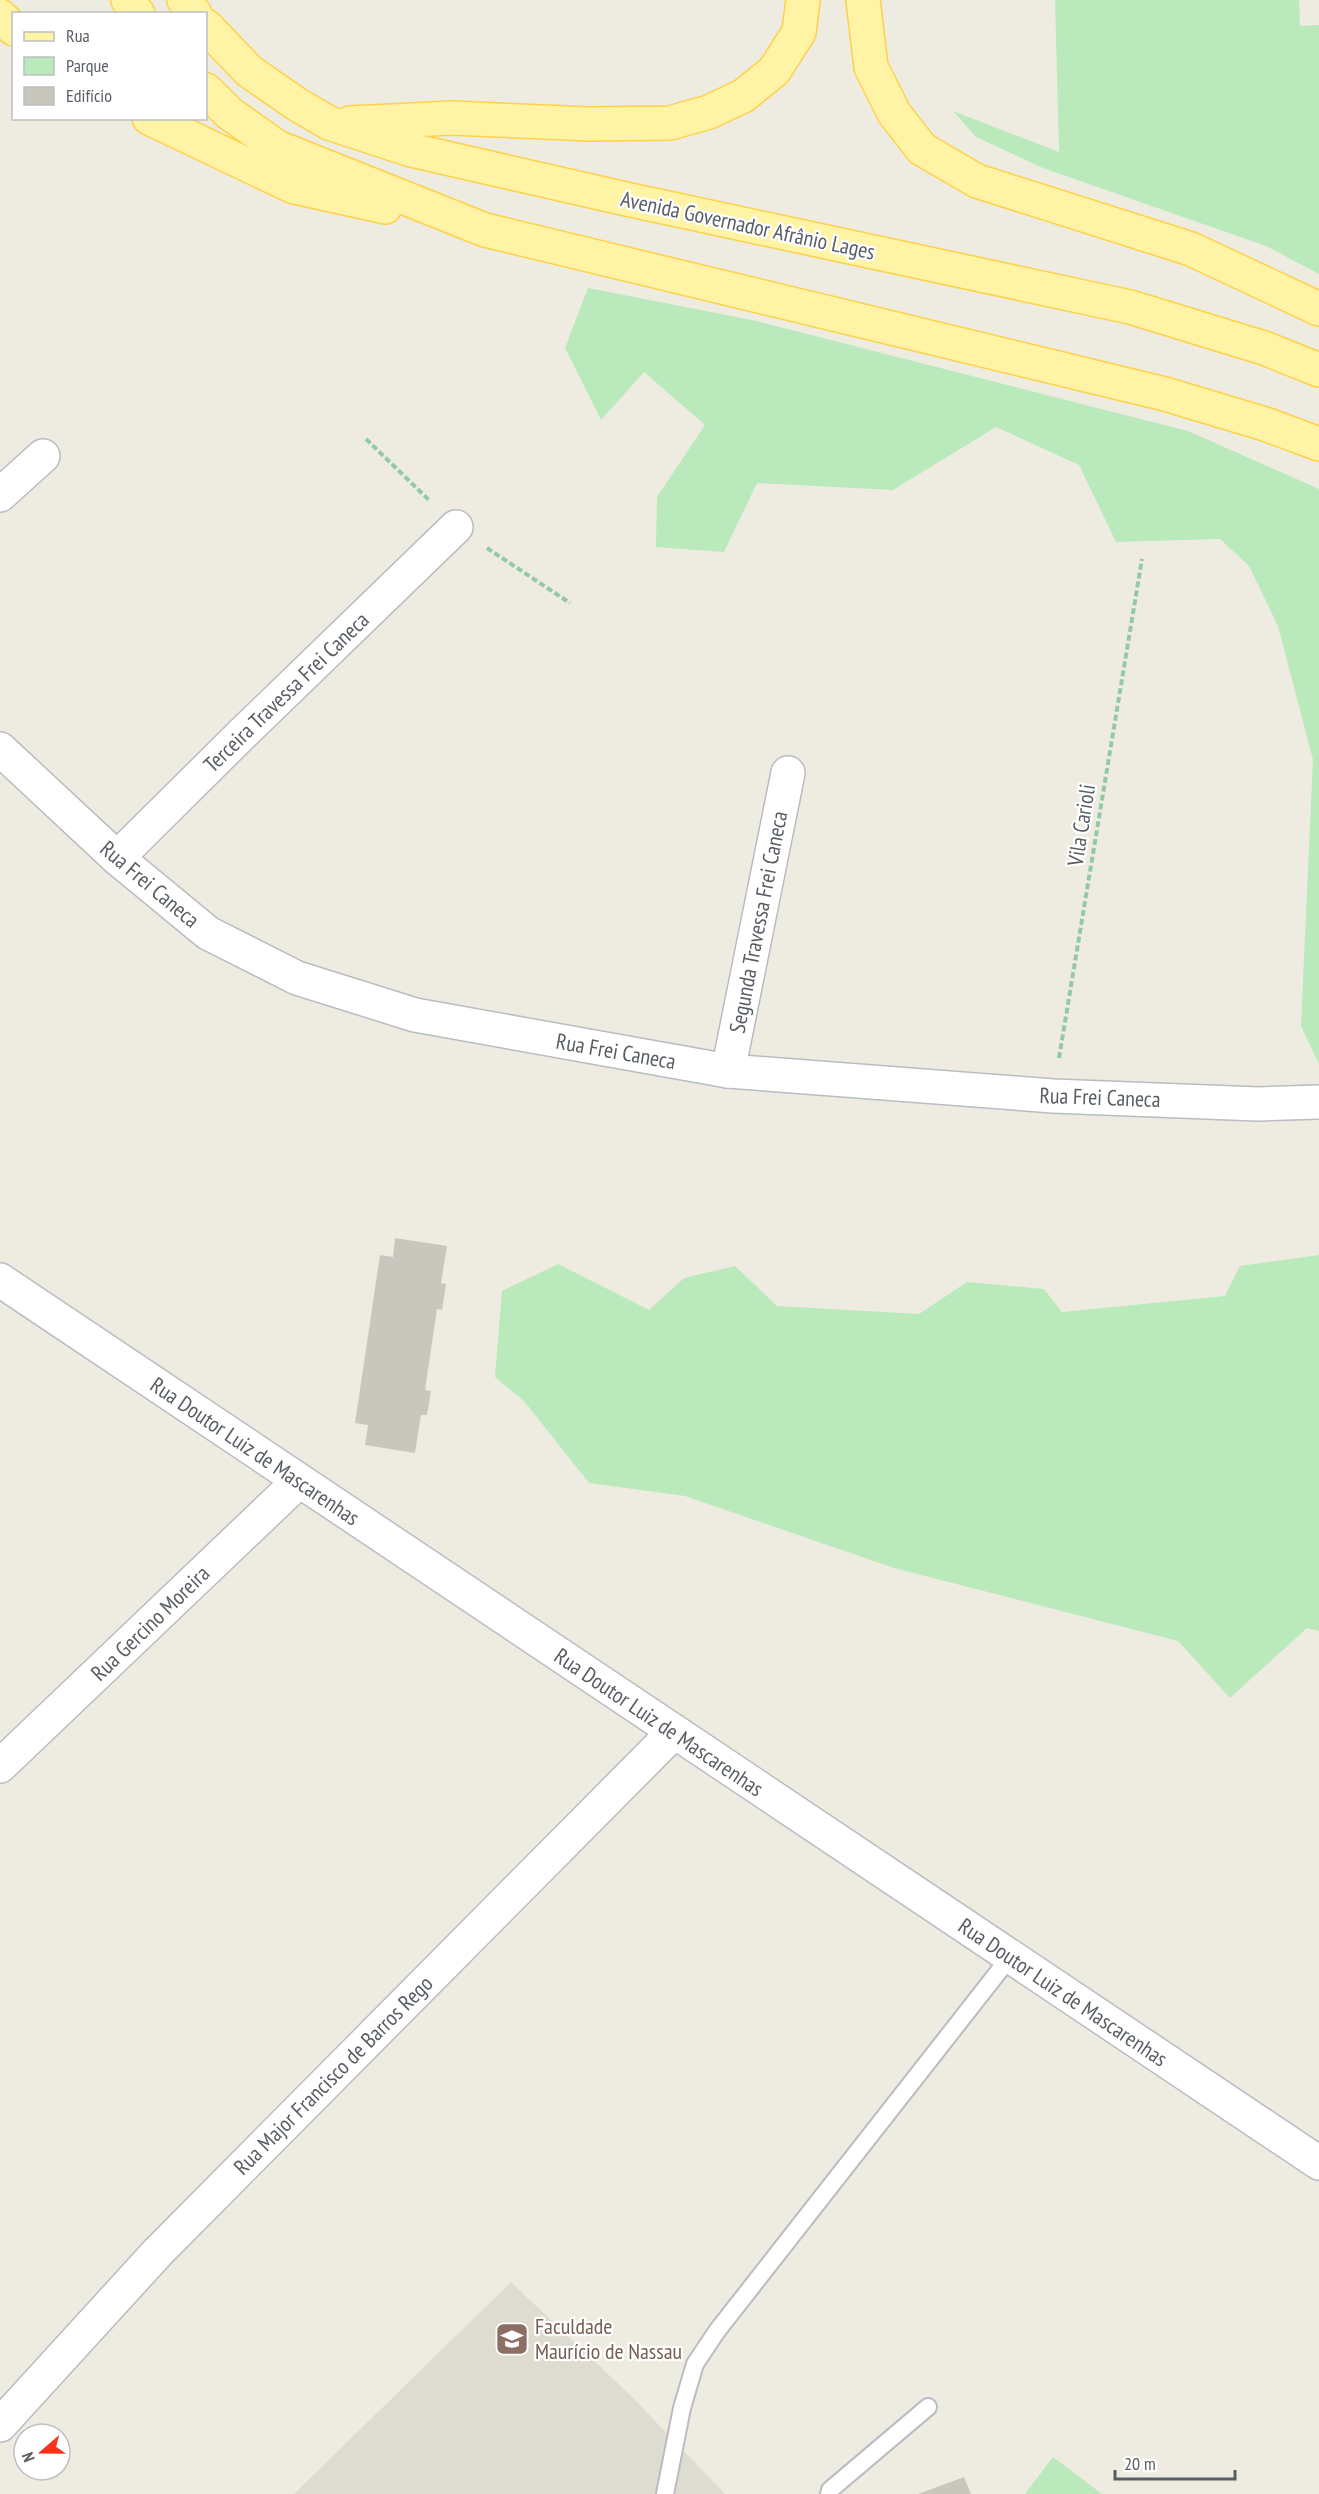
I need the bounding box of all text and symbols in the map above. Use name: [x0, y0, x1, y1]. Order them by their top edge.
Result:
legend: [12, 12, 207, 120]
text: Rua: [66, 24, 90, 47]
text: Parque: [66, 54, 109, 77]
text: Edifício: [66, 84, 112, 107]
street label: Avenida Governador Afrânio Lages: [618, 184, 878, 266]
street label: Terceira Travessa Frei Caneca: [197, 606, 375, 778]
street label: Vila Carioli: [1061, 782, 1101, 869]
street label: Segunda Travessa Frei Caneca: [723, 809, 793, 1035]
street label: Rua Frei Caneca: [95, 834, 205, 934]
street label: Rua Frei Caneca: [554, 1027, 678, 1075]
street label: Rua Frei Caneca: [1039, 1081, 1161, 1113]
street label: Rua Doutor Luiz de Mascarenhas: [145, 1371, 365, 1531]
street label: Rua Gercino Moreira: [85, 1559, 215, 1687]
street label: Rua Doutor Luiz de Mascarenhas: [549, 1642, 769, 1802]
street label: Rua Doutor Luiz de Mascarenhas: [953, 1912, 1173, 2072]
street label: Rua Major Francisco de Barros Rego: [228, 1970, 438, 2180]
place label: Faculdade Maurício de Nassau: [535, 2312, 682, 2365]
school or university icon: Faculdade Maurício de Nassau: [494, 2321, 530, 2357]
north arrow: [12, 2422, 72, 2482]
scale bar: [1115, 2443, 1235, 2481]
text: N: [17, 2450, 39, 2465]
text: 20 m: [1124, 2452, 1156, 2475]

